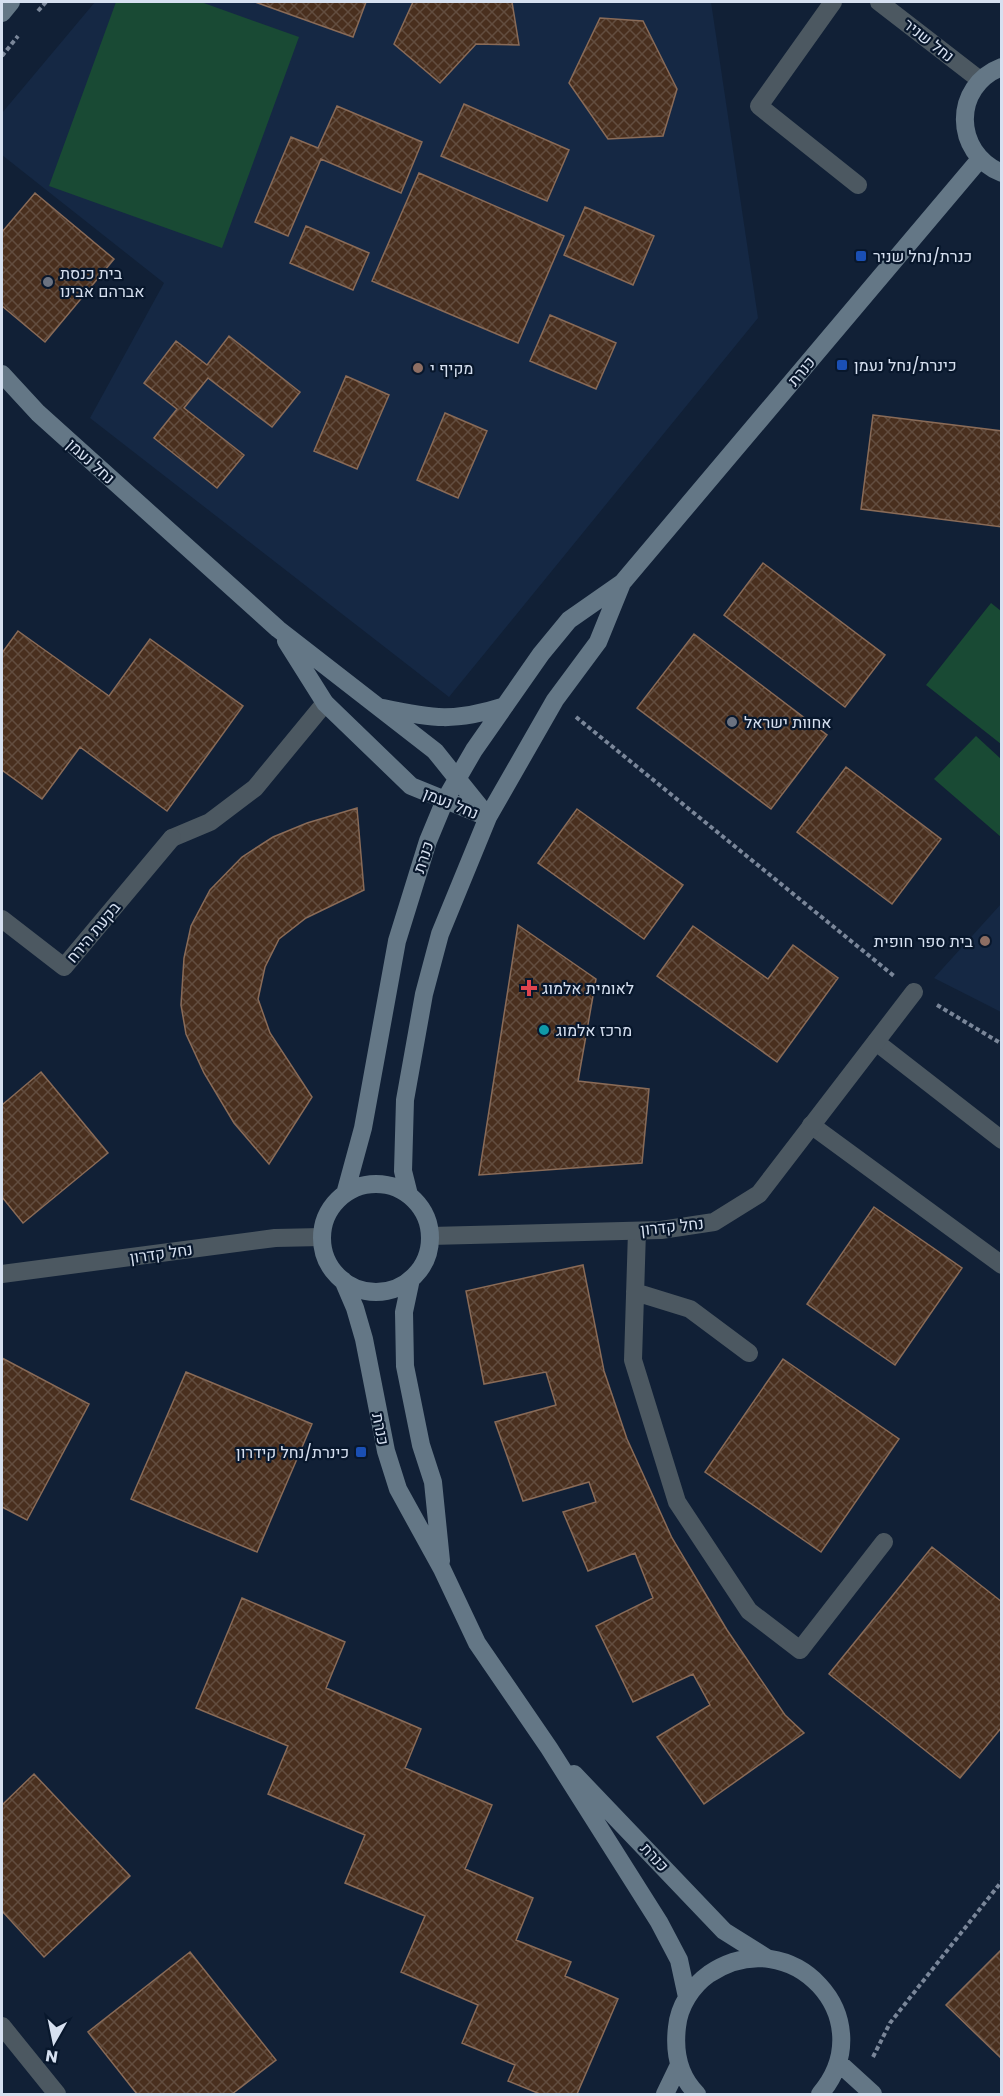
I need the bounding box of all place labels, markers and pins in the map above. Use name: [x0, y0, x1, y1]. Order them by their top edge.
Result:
place label: כנרת/נחל שניר: [873, 245, 972, 268]
marker: כנרת/נחל שניר: [854, 249, 868, 263]
place label: בית כנסת אברהם אבינו: [60, 262, 144, 303]
marker: בית כנסת אברהם אבינו: [41, 275, 55, 289]
place label: כינרת/נחל נעמן: [854, 354, 957, 377]
place label: מקיף י: [430, 357, 474, 380]
marker: כינרת/נחל נעמן: [835, 358, 849, 372]
marker: מקיף י: [411, 361, 425, 375]
place label: אחוות ישראל: [744, 711, 832, 734]
marker: אחוות ישראל: [725, 715, 739, 729]
place label: בית ספר חופית: [874, 930, 974, 953]
marker: בית ספר חופית: [978, 934, 992, 948]
place label: לאומית אלמוג: [542, 977, 634, 1000]
marker: לאומית אלמוג: [520, 979, 538, 997]
place label: מרכז אלמוג: [556, 1019, 632, 1042]
marker: מרכז אלמוג: [537, 1023, 551, 1037]
place label: כינרת/נחל קידרון: [236, 1441, 349, 1464]
marker: כינרת/נחל קידרון: [354, 1445, 368, 1459]

